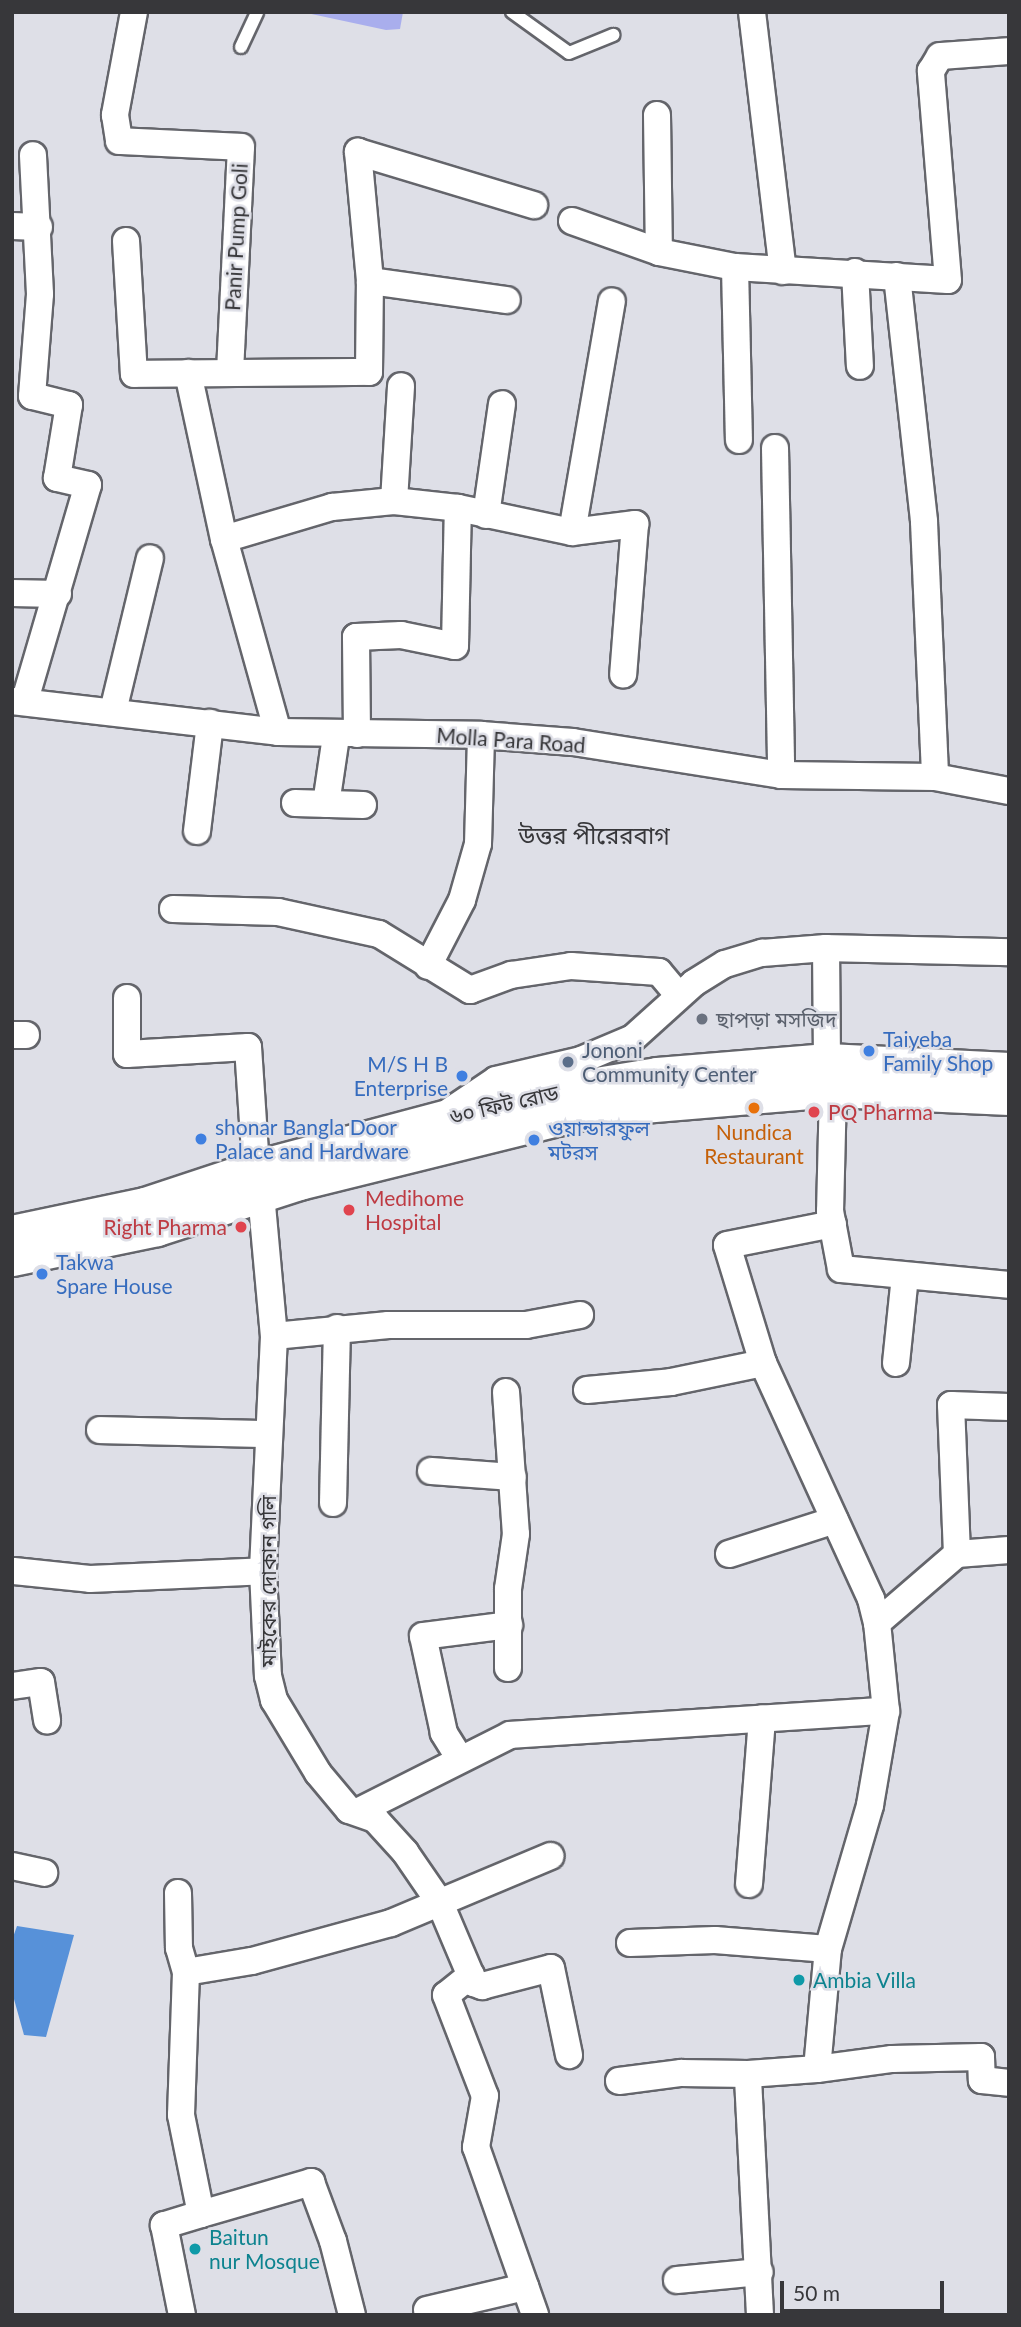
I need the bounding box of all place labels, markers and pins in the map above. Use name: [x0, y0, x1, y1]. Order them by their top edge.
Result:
place label: ছাপড়া মসজিদ: [716, 1006, 837, 1032]
marker: ছাপড়া মসজিদ: [694, 1011, 710, 1027]
place label: Taiyeba Family Shop: [883, 1026, 994, 1076]
place label: Jononi Community Center: [582, 1037, 757, 1087]
marker: Taiyeba Family Shop: [861, 1043, 877, 1059]
place label: M/S H B Enterprise: [354, 1051, 448, 1101]
marker: Jononi Community Center: [560, 1054, 576, 1070]
marker: M/S H B Enterprise: [454, 1068, 470, 1084]
place label: PQ Pharma: [828, 1099, 933, 1125]
marker: Nundica Restaurant: [746, 1100, 762, 1116]
marker: PQ Pharma: [806, 1104, 822, 1120]
place label: shonar Bangla Door Palace and Hardware: [215, 1114, 409, 1164]
place label: ওয়ান্ডারফুল মটরস: [548, 1115, 650, 1165]
place label: Nundica Restaurant: [704, 1119, 804, 1169]
marker: shonar Bangla Door Palace and Hardware: [193, 1131, 209, 1147]
marker: ওয়ান্ডারফুল মটরস: [526, 1132, 542, 1148]
place label: Medihome Hospital: [365, 1185, 464, 1235]
marker: Medihome Hospital: [339, 1200, 359, 1220]
place label: Right Pharma: [103, 1214, 227, 1240]
marker: Right Pharma: [233, 1219, 249, 1235]
place label: Takwa Spare House: [56, 1249, 173, 1299]
marker: Takwa Spare House: [34, 1266, 50, 1282]
place label: Ambia Villa: [813, 1967, 917, 1993]
marker: Ambia Villa: [791, 1972, 807, 1988]
place label: Baitun nur Mosque: [209, 2224, 320, 2274]
marker: Baitun nur Mosque: [187, 2241, 203, 2257]

